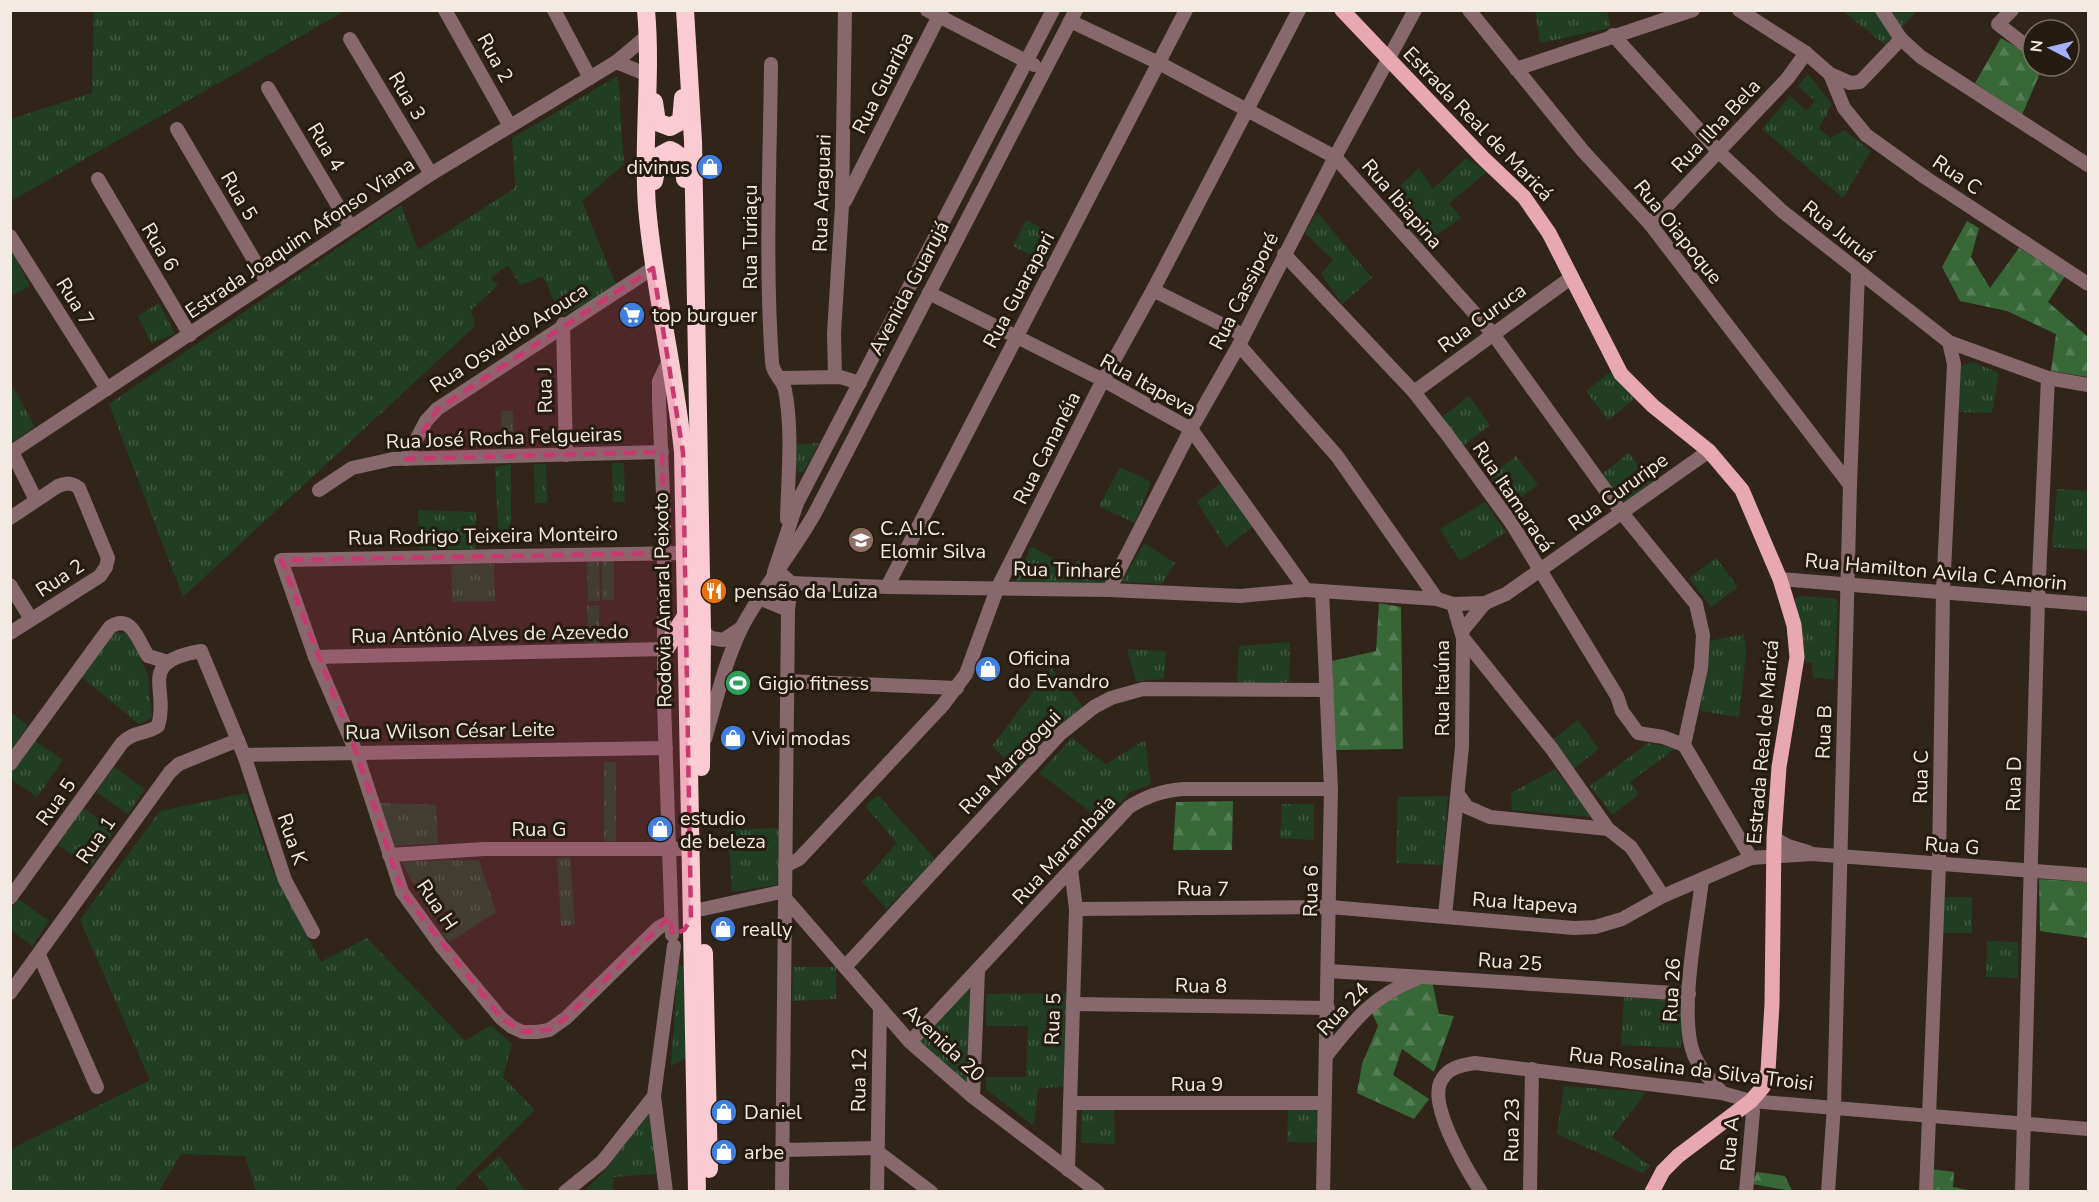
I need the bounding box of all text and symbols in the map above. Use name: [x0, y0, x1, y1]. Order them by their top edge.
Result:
north arrow: [2021, 18, 2081, 78]
street label: Rua Guariba: [846, 28, 920, 138]
street label: Rua 2: [471, 29, 519, 87]
text: N: [2025, 39, 2049, 54]
street label: Estrada Real de Maricá: [1397, 41, 1559, 207]
street label: Rua 3: [382, 67, 432, 125]
street label: Rua Ilha Bela: [1665, 73, 1767, 179]
street label: Rua 4: [301, 118, 351, 176]
street label: Rua Araguari: [806, 134, 838, 252]
street label: Rua C: [1927, 149, 1987, 201]
street label: Estrada Joaquim Afonso Viana: [180, 151, 420, 325]
shop icon: divinus: [695, 152, 725, 182]
street label: Rua Ibiapina: [1356, 153, 1448, 255]
place label: divinus: [627, 154, 690, 181]
street label: Rua 5: [214, 167, 264, 225]
street label: Rua Oiapoque: [1627, 174, 1729, 290]
street label: Rua Turiaçu: [737, 184, 764, 290]
street label: Rua Juruá: [1797, 194, 1881, 270]
street label: Avenida Guarujá: [862, 216, 956, 360]
street label: Rua 6: [135, 218, 185, 276]
street label: Rua Guarapari: [977, 227, 1061, 353]
street label: Rua Cassiporé: [1203, 228, 1285, 354]
street label: Rua 7: [50, 273, 100, 331]
street label: Rua Osvaldo Arouca: [425, 277, 593, 399]
street label: Rua Curuca: [1432, 277, 1532, 359]
supermarket icon: top burguer: [617, 300, 647, 330]
place label: top burguer: [652, 302, 757, 329]
street label: Rua Itapeva: [1095, 348, 1201, 422]
street label: Rua J: [531, 366, 559, 414]
street label: Rua Cananéia: [1007, 387, 1087, 509]
street label: Rua José Rocha Felgueiras: [385, 420, 623, 456]
street label: Rua Itamaracá: [1466, 436, 1560, 558]
street label: Rua Cururipe: [1563, 447, 1673, 537]
street label: Rodovia Amaral Peixoto: [648, 492, 678, 708]
place label: C.A.I.C. Elomir Silva: [880, 515, 986, 565]
street label: Rua Rodrigo Teixeira Monteiro: [348, 520, 618, 552]
school or university icon: C.A.I.C. Elomir Silva: [846, 525, 876, 555]
street label: Rua Hamilton Avila C Amorin: [1804, 547, 2068, 597]
street label: Rua 2: [31, 552, 89, 604]
street label: Rua Tinharé: [1013, 556, 1121, 584]
restaurant icon: pensão da Luiza: [699, 576, 729, 606]
place label: pensão da Luiza: [734, 578, 878, 605]
street label: Rua Antônio Alves de Azevedo: [351, 618, 629, 650]
street label: Estrada Real de Maricá: [1741, 639, 1785, 845]
street label: Rua Itaúna: [1429, 640, 1456, 736]
place label: Oficina do Evandro: [1008, 645, 1109, 695]
shop icon: Oficina do Evandro: [973, 654, 1003, 684]
sports icon: Gigio fitness: [723, 668, 753, 698]
place label: Gigio fitness: [758, 670, 869, 697]
street label: Rua Maragogui: [953, 704, 1067, 820]
street label: Rua B: [1810, 705, 1838, 759]
street label: Rua Wilson César Leite: [345, 716, 555, 746]
shop icon: Vivi modas: [718, 723, 748, 753]
place label: Vivi modas: [751, 725, 851, 752]
street label: Rua C: [1907, 750, 1935, 804]
street label: Rua D: [2000, 756, 2028, 812]
street label: Rua 5: [30, 773, 82, 831]
street label: Rua Marambaia: [1006, 789, 1122, 911]
place label: estudio de beleza: [680, 805, 766, 855]
street label: Rua K: [271, 810, 314, 869]
street label: Rua 1: [70, 811, 122, 869]
shop icon: estudio de beleza: [645, 814, 675, 844]
street label: Rua G: [512, 816, 566, 843]
street label: Rua G: [1924, 831, 1980, 861]
street label: Rua 6: [1297, 865, 1325, 917]
street label: Rua H: [410, 874, 464, 936]
street label: Rua 7: [1177, 875, 1229, 903]
street label: Rua Itapeva: [1471, 886, 1579, 920]
shop icon: really: [708, 914, 738, 944]
place label: really: [742, 916, 793, 943]
street label: Rua 25: [1477, 946, 1543, 978]
street label: Rua 26: [1657, 957, 1687, 1023]
street label: Rua 8: [1175, 972, 1227, 1000]
street label: Rua 24: [1311, 976, 1375, 1042]
street label: Rua 5: [1039, 992, 1067, 1046]
street label: Avenida 20: [897, 998, 991, 1088]
street label: Rua Rosalina da Silva Troisi: [1567, 1041, 1815, 1097]
street label: Rua 12: [845, 1048, 873, 1112]
street label: Rua 9: [1171, 1071, 1223, 1098]
shop icon: Daniel: [709, 1097, 739, 1127]
street label: Rua 23: [1498, 1098, 1526, 1162]
place label: Daniel: [744, 1099, 802, 1126]
street label: Rua A: [1714, 1115, 1746, 1173]
shop icon: arbe: [709, 1137, 739, 1167]
place label: arbe: [744, 1139, 784, 1166]

